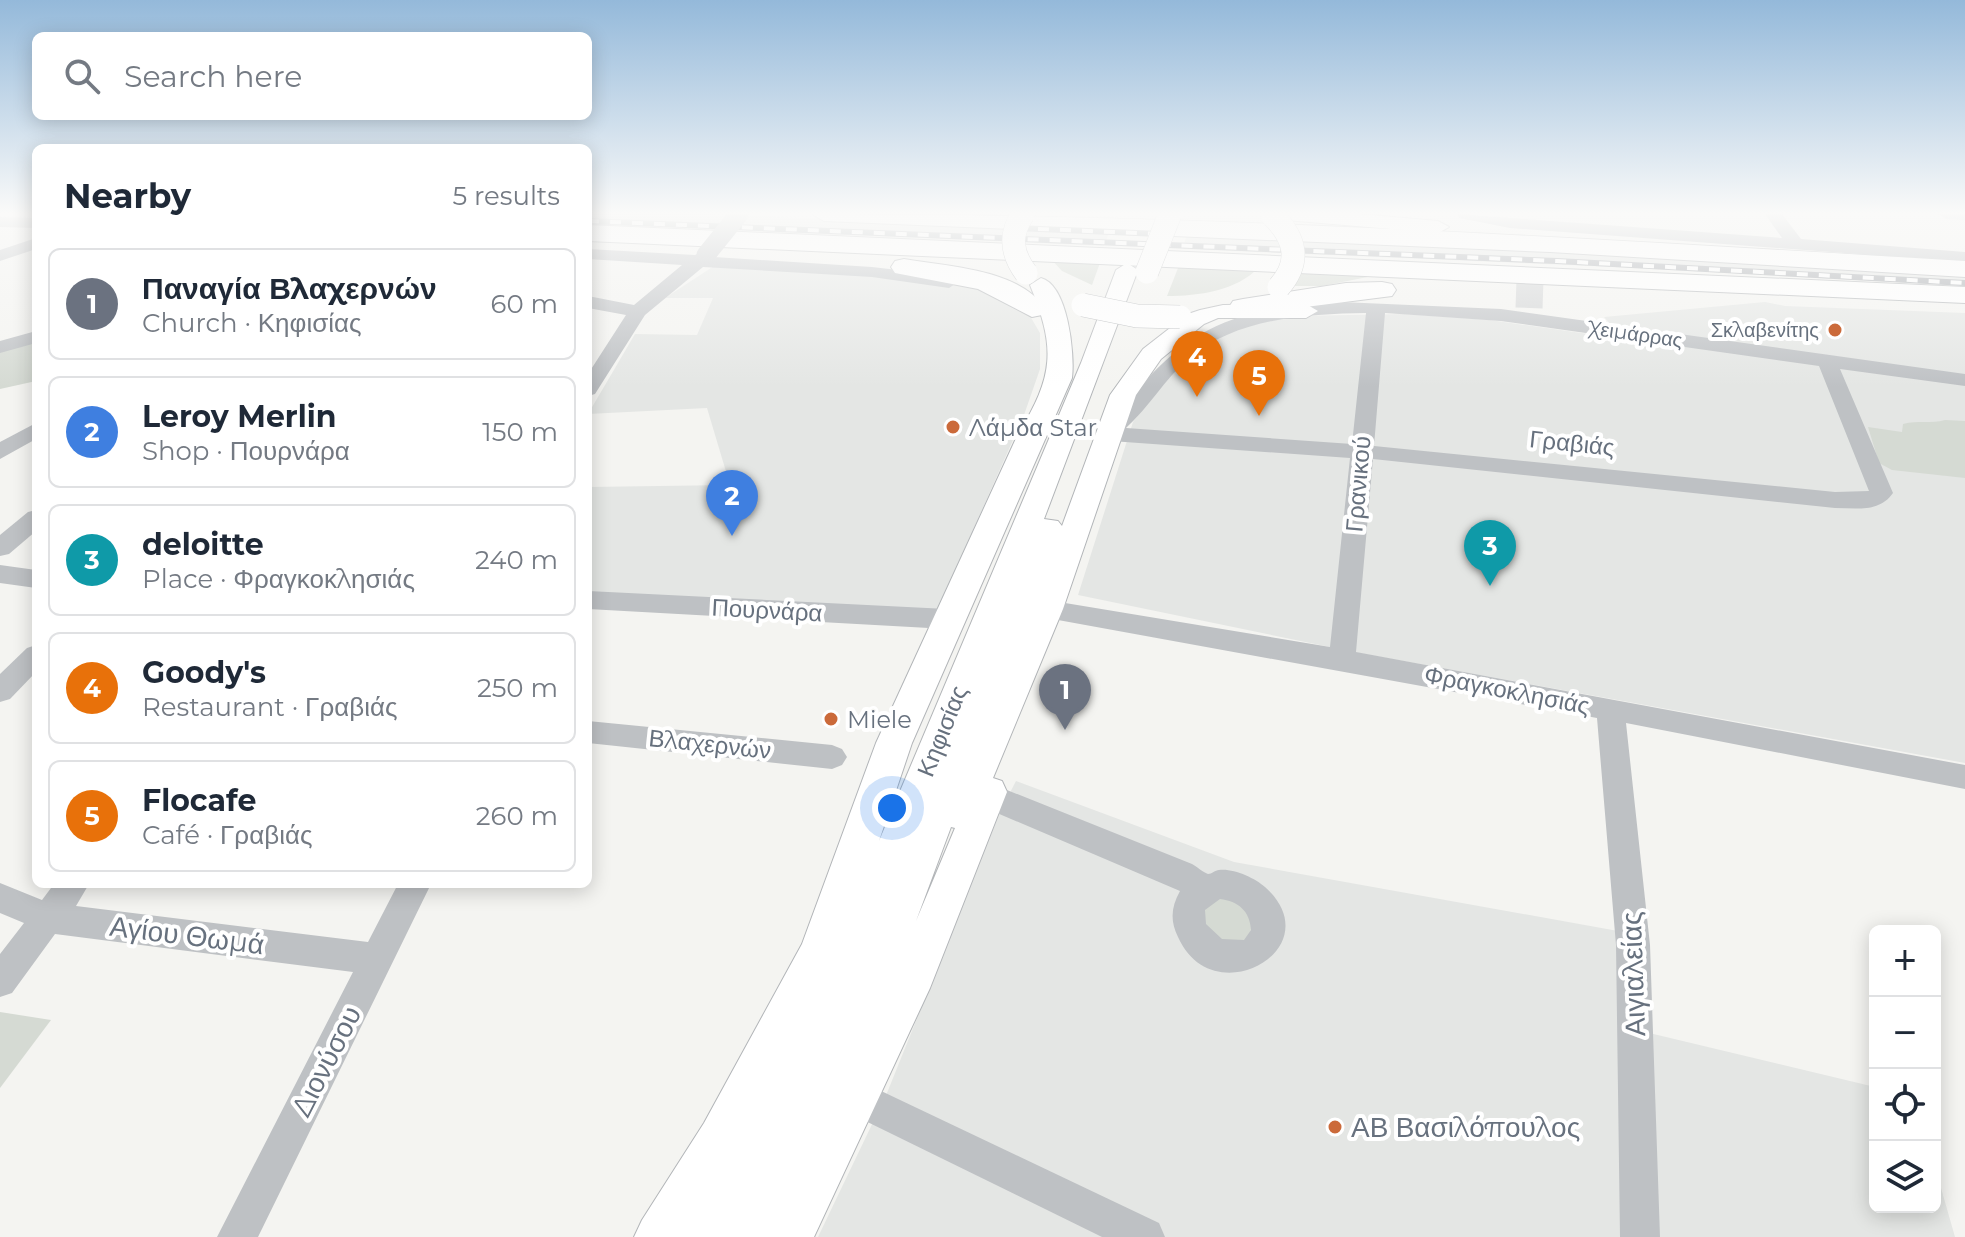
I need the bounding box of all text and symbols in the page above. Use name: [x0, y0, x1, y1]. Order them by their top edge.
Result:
search box: [32, 32, 592, 120]
icon: search: [60, 54, 104, 98]
text: Search here: [124, 58, 302, 95]
text: Nearby: [64, 175, 191, 217]
text: 5 results: [453, 180, 560, 212]
text: Παναγία Βλαχερνών: [142, 270, 437, 307]
text: 1: [87, 288, 97, 320]
text: 60 m: [491, 288, 558, 320]
text: Church · Κηφισίας: [142, 307, 362, 339]
street label: Χειμάρρας: [1585, 315, 1684, 352]
place label: Σκλαβενίτης: [1711, 318, 1819, 342]
marker: Σκλαβενίτης: [1826, 321, 1844, 339]
pin: 4: [1171, 331, 1223, 397]
pin: 5: [1233, 350, 1285, 416]
text: Leroy Merlin: [142, 398, 336, 435]
place label: Λάμδα Star: [969, 413, 1097, 442]
text: 2: [84, 416, 100, 448]
text: 150 m: [482, 416, 558, 448]
marker: Λάμδα Star: [944, 418, 962, 436]
street label: Γραβιάς: [1528, 424, 1616, 462]
text: Shop · Πουρνάρα: [142, 435, 350, 467]
street label: Γρανικού: [1339, 435, 1377, 533]
pin: 2: [706, 470, 758, 536]
pin: 3: [1464, 520, 1516, 586]
text: deloitte: [142, 526, 264, 563]
text: 3: [84, 544, 100, 576]
text: 240 m: [475, 544, 558, 576]
text: Place · Φραγκοκλησιάς: [142, 563, 415, 595]
street label: Πουρνάρα: [711, 593, 823, 627]
text: Goody's: [142, 654, 266, 691]
street label: Φραγκοκλησιάς: [1422, 660, 1592, 720]
pin: 1: [1039, 664, 1091, 730]
text: 4: [83, 672, 101, 704]
text: 250 m: [477, 672, 558, 704]
street label: Κηφισίας: [911, 681, 973, 781]
text: Restaurant · Γραβιάς: [142, 691, 398, 723]
place label: Miele: [847, 705, 912, 734]
marker: Miele: [822, 710, 840, 728]
street label: Βλαχερνών: [647, 723, 773, 765]
text: Flocafe: [142, 782, 256, 819]
your location: [872, 788, 912, 828]
text: 5: [84, 800, 100, 832]
text: 260 m: [476, 800, 558, 832]
text: Café · Γραβιάς: [142, 819, 312, 851]
street label: Αγίου Θωμά: [108, 909, 266, 961]
street label: Αιγιαλείας: [1614, 911, 1652, 1037]
map controls: [1869, 925, 1941, 1213]
button: +: [1869, 925, 1941, 997]
button: −: [1869, 997, 1941, 1069]
street label: Διονύσου: [284, 1000, 368, 1122]
button: locate: [1869, 1069, 1941, 1141]
place label: ΑΒ Βασιλόπουλος: [1351, 1110, 1580, 1144]
marker: ΑΒ Βασιλόπουλος: [1326, 1118, 1344, 1136]
button: layers: [1869, 1141, 1941, 1213]

